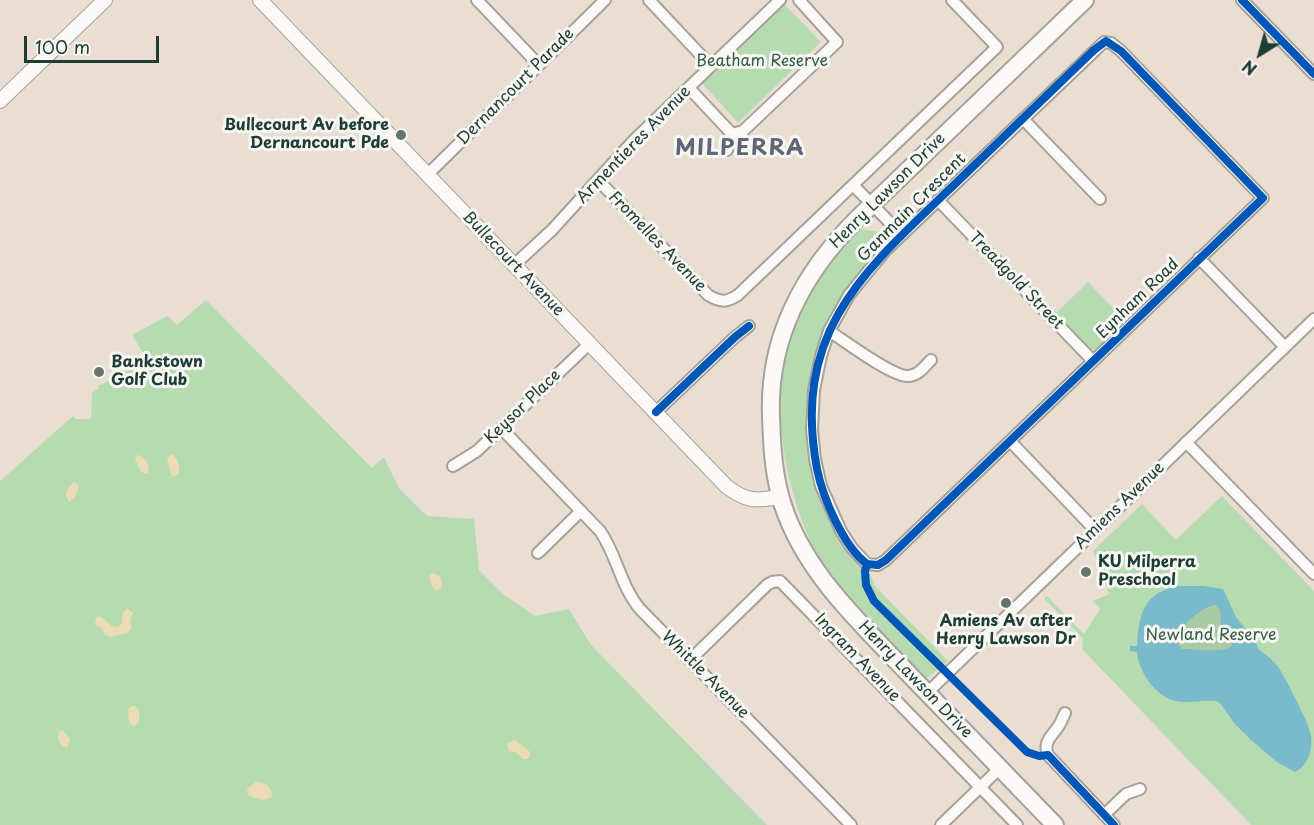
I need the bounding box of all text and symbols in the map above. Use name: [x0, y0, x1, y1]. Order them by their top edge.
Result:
scale bar: [27, 24, 162, 62]
north arrow: [1230, 24, 1290, 84]
street label: Dernancourt Parade: [454, 25, 578, 149]
text: 100 m: [35, 33, 90, 60]
park label: Beatham Reserve: [696, 52, 828, 72]
text: N: [1237, 55, 1261, 82]
street label: Armentieres Avenue: [573, 82, 695, 208]
place label: Bullecourt Av before Dernancourt Pde: [224, 116, 389, 154]
marker: Bullecourt Av before Dernancourt Pde: [394, 128, 408, 142]
street label: Henry Lawson Drive: [826, 129, 950, 253]
district label: MILPERRA: [676, 136, 804, 162]
street label: Ganmain Crescent: [854, 150, 970, 266]
street label: Fromelles Avenue: [604, 188, 710, 296]
street label: Bullecourt Avenue: [458, 208, 568, 320]
street label: Treadgold Street: [965, 228, 1067, 334]
street label: Eynham Road: [1093, 255, 1183, 343]
place label: Bankstown Golf Club: [111, 353, 203, 391]
marker: Bankstown Golf Club: [92, 365, 106, 379]
street label: Keysor Place: [481, 366, 565, 448]
street label: Amiens Avenue: [1071, 458, 1169, 554]
place label: KU Milperra Preschool: [1098, 553, 1196, 591]
marker: KU Milperra Preschool: [1079, 565, 1093, 579]
marker: Amiens Av after Henry Lawson Dr: [999, 596, 1013, 610]
street label: Ingram Avenue: [810, 610, 904, 706]
place label: Amiens Av after Henry Lawson Dr: [936, 612, 1076, 650]
street label: Henry Lawson Drive: [854, 617, 976, 743]
park label: Newland Reserve: [1146, 626, 1276, 646]
street label: Whittle Avenue: [657, 627, 753, 723]

